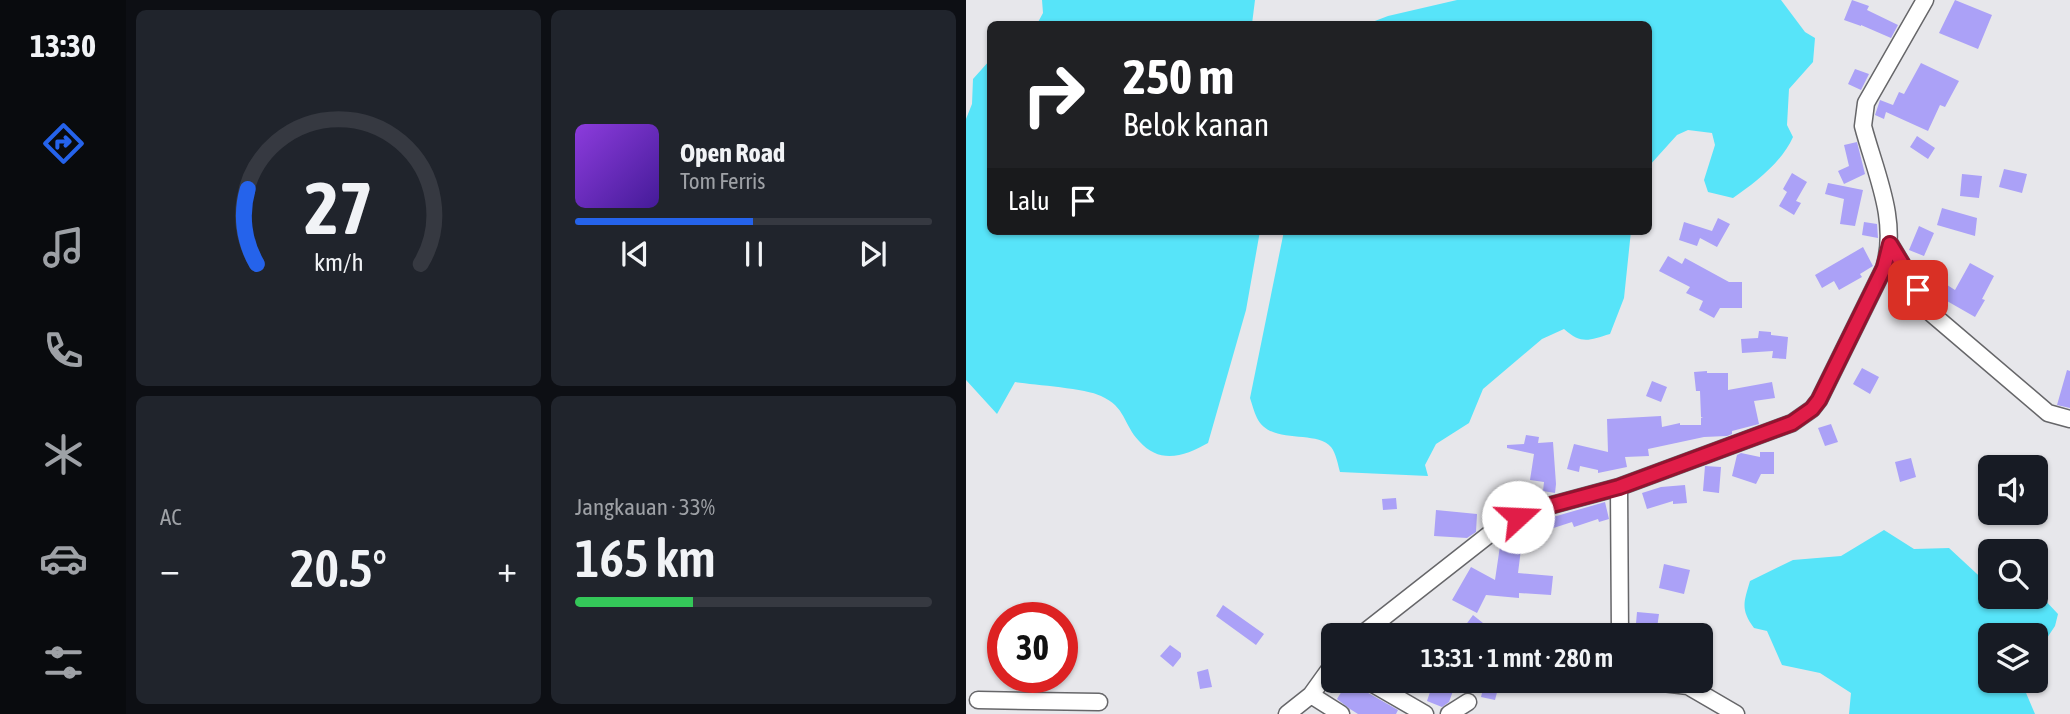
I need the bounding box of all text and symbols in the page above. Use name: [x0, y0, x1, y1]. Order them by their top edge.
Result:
text: 13:30: [30, 27, 96, 64]
text: 250 m: [1123, 48, 1234, 104]
icon: right: [1008, 49, 1099, 140]
text: Belok kanan: [1123, 106, 1269, 143]
icon: directions: [39, 119, 88, 168]
text: Open Road: [680, 138, 785, 168]
text: 27: [304, 167, 373, 250]
text: Tom Ferris: [680, 168, 765, 194]
icon: arrive: [1064, 182, 1102, 220]
text: Lalu: [1008, 186, 1050, 216]
icon: music: [39, 223, 88, 272]
icon: previous: [616, 235, 654, 273]
icon: pause: [735, 235, 773, 273]
icon: next: [854, 235, 892, 273]
text: km/h: [314, 248, 363, 276]
pin: [1888, 260, 1948, 320]
icon: arrive: [1899, 271, 1937, 309]
icon: phone: [39, 326, 88, 375]
icon: climate: [39, 430, 88, 479]
map controls: [1978, 455, 2048, 693]
button: sound: [1978, 455, 2048, 525]
position arrow: [1481, 480, 1555, 554]
text: Jangkauan · 33%: [575, 494, 715, 520]
text: AC: [160, 504, 182, 530]
text: 165 km: [575, 528, 716, 588]
icon: car: [39, 534, 88, 583]
text: 20.5°: [290, 538, 387, 598]
button: search: [1978, 539, 2048, 609]
text: −: [160, 547, 180, 590]
text: +: [497, 547, 517, 590]
speed limit sign: 30: [987, 602, 1078, 693]
button: layers: [1978, 623, 2048, 693]
icon: filters: [39, 638, 88, 687]
text: 13:31 · 1 mnt · 280 m: [1421, 643, 1613, 673]

